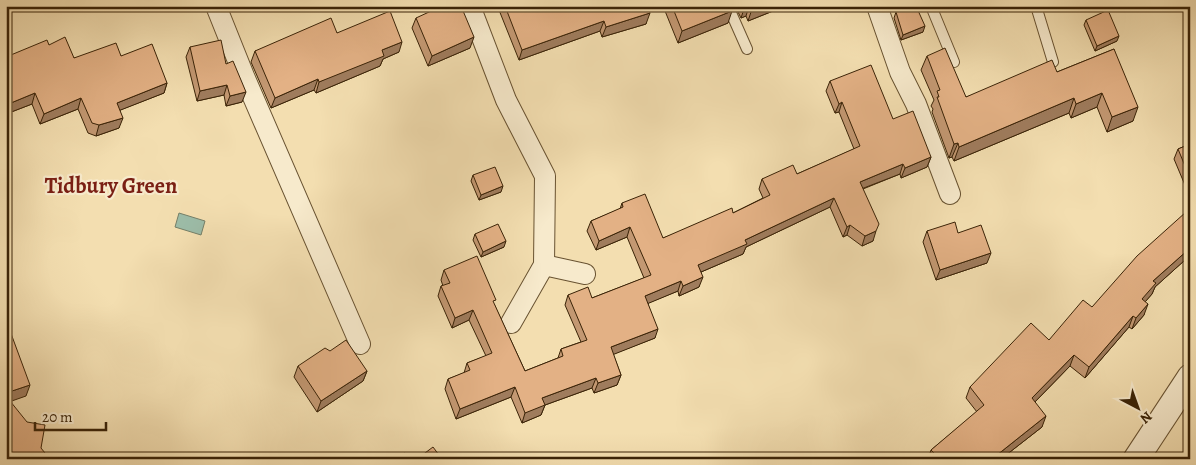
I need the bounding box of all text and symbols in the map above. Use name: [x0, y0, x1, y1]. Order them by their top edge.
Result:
district label: Tidbury Green: [45, 171, 177, 201]
north arrow: [1114, 382, 1164, 432]
scale bar: [35, 400, 106, 432]
text: 20 m: [42, 407, 73, 427]
text: N: [1136, 407, 1156, 428]

